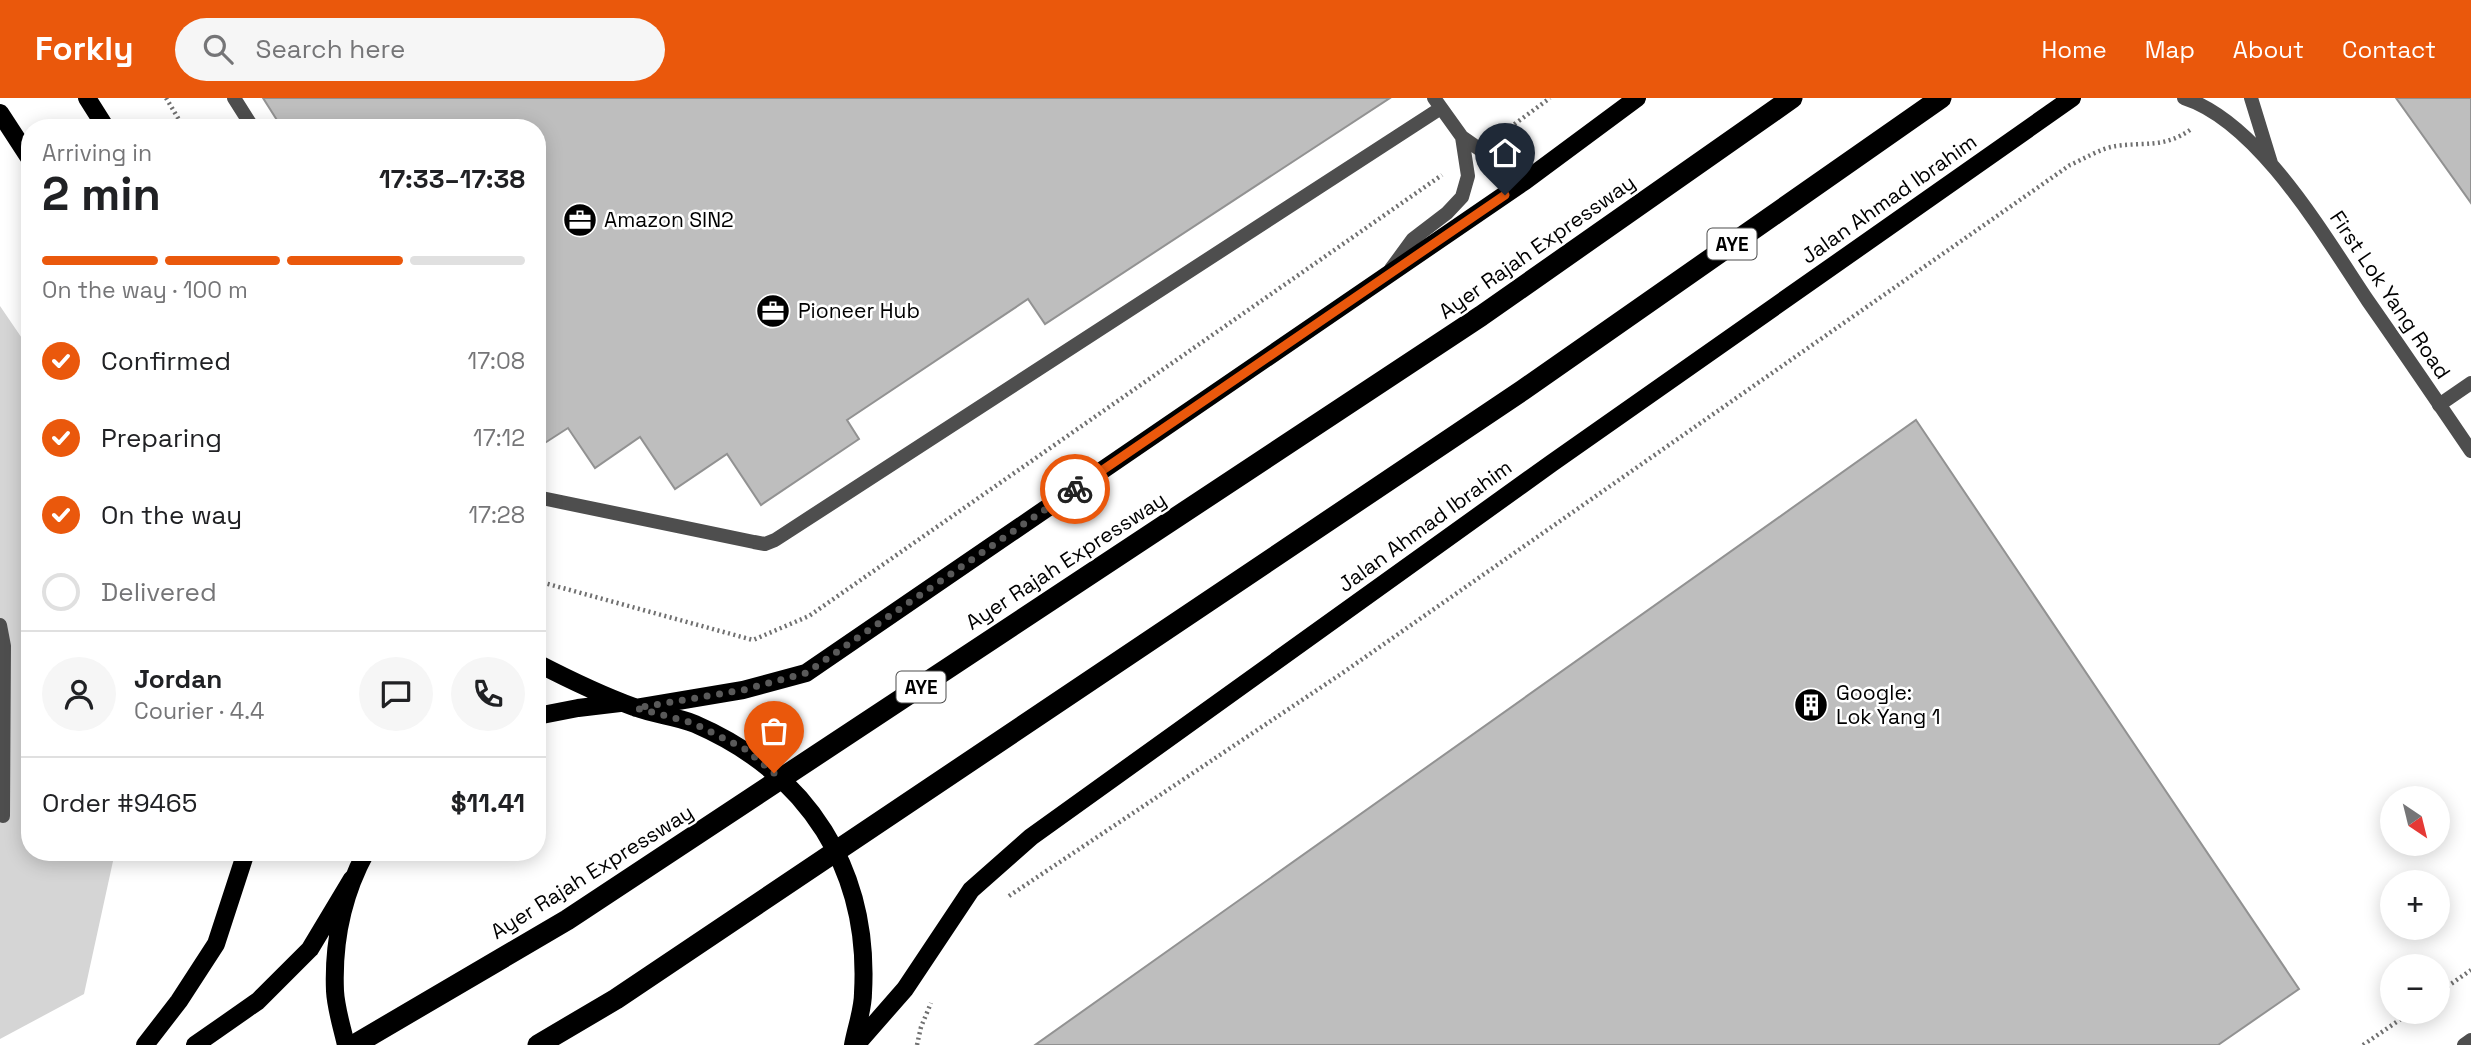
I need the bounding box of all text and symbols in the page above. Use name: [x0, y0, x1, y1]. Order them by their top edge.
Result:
search box: [175, 18, 665, 81]
text: Forkly: [35, 28, 133, 70]
icon: search: [199, 30, 237, 68]
text: Search here: [255, 32, 405, 66]
text: Home: [2041, 34, 2107, 65]
text: Map: [2145, 34, 2195, 65]
text: About: [2233, 34, 2304, 65]
text: Contact: [2342, 34, 2436, 65]
pin: [1475, 123, 1535, 195]
street label: Jalan Ahmad Ibrahim: [1796, 128, 1982, 269]
icon: home: [1486, 134, 1524, 172]
text: Arriving in: [42, 138, 152, 168]
text: 17:33–17:38: [379, 162, 525, 196]
text: 2 min: [42, 165, 161, 223]
street label: Ayer Rajah Expressway: [1433, 169, 1640, 325]
office icon: Amazon SIN2: [561, 201, 599, 239]
street label: First Lok Yang Road: [2324, 205, 2457, 384]
place label: Amazon SIN2: [604, 206, 734, 233]
road number: AYE: [1708, 228, 1756, 260]
text: On the way · 100 m: [42, 275, 248, 305]
office icon: Pioneer Hub: [754, 292, 792, 330]
place label: Pioneer Hub: [798, 297, 920, 324]
icon: check: [42, 342, 80, 380]
text: Confirmed: [101, 344, 231, 378]
text: 17:08: [468, 346, 525, 376]
icon: check: [42, 419, 80, 457]
text: Preparing: [101, 421, 222, 455]
text: 17:12: [473, 423, 525, 453]
street label: Jalan Ahmad Ibrahim: [1332, 453, 1517, 598]
courier: [1040, 454, 1110, 524]
icon: bike: [1056, 470, 1094, 508]
street label: Ayer Rajah Expressway: [960, 486, 1171, 636]
icon: check: [42, 496, 80, 534]
text: On the way: [101, 498, 242, 532]
text: 17:28: [468, 500, 525, 530]
text: Delivered: [101, 575, 217, 609]
button: person: [42, 657, 116, 731]
button: chat: [359, 657, 433, 731]
button: phone: [451, 657, 525, 731]
text: Jordan: [134, 662, 222, 696]
road number: AYE: [897, 672, 946, 702]
place label: Google: Lok Yang 1: [1836, 679, 1941, 730]
building icon: Google: Lok Yang 1: [1792, 686, 1830, 724]
text: Courier · 4.4: [134, 696, 264, 726]
pin: [744, 701, 804, 773]
icon: bag: [755, 712, 793, 750]
text: Order #9465: [42, 786, 197, 820]
text: $11.41: [451, 786, 525, 820]
north arrow: [2380, 786, 2450, 856]
map controls: [2380, 786, 2450, 1024]
street label: Ayer Rajah Expressway: [485, 798, 698, 945]
button: +: [2380, 870, 2450, 940]
button: −: [2380, 954, 2450, 1024]

